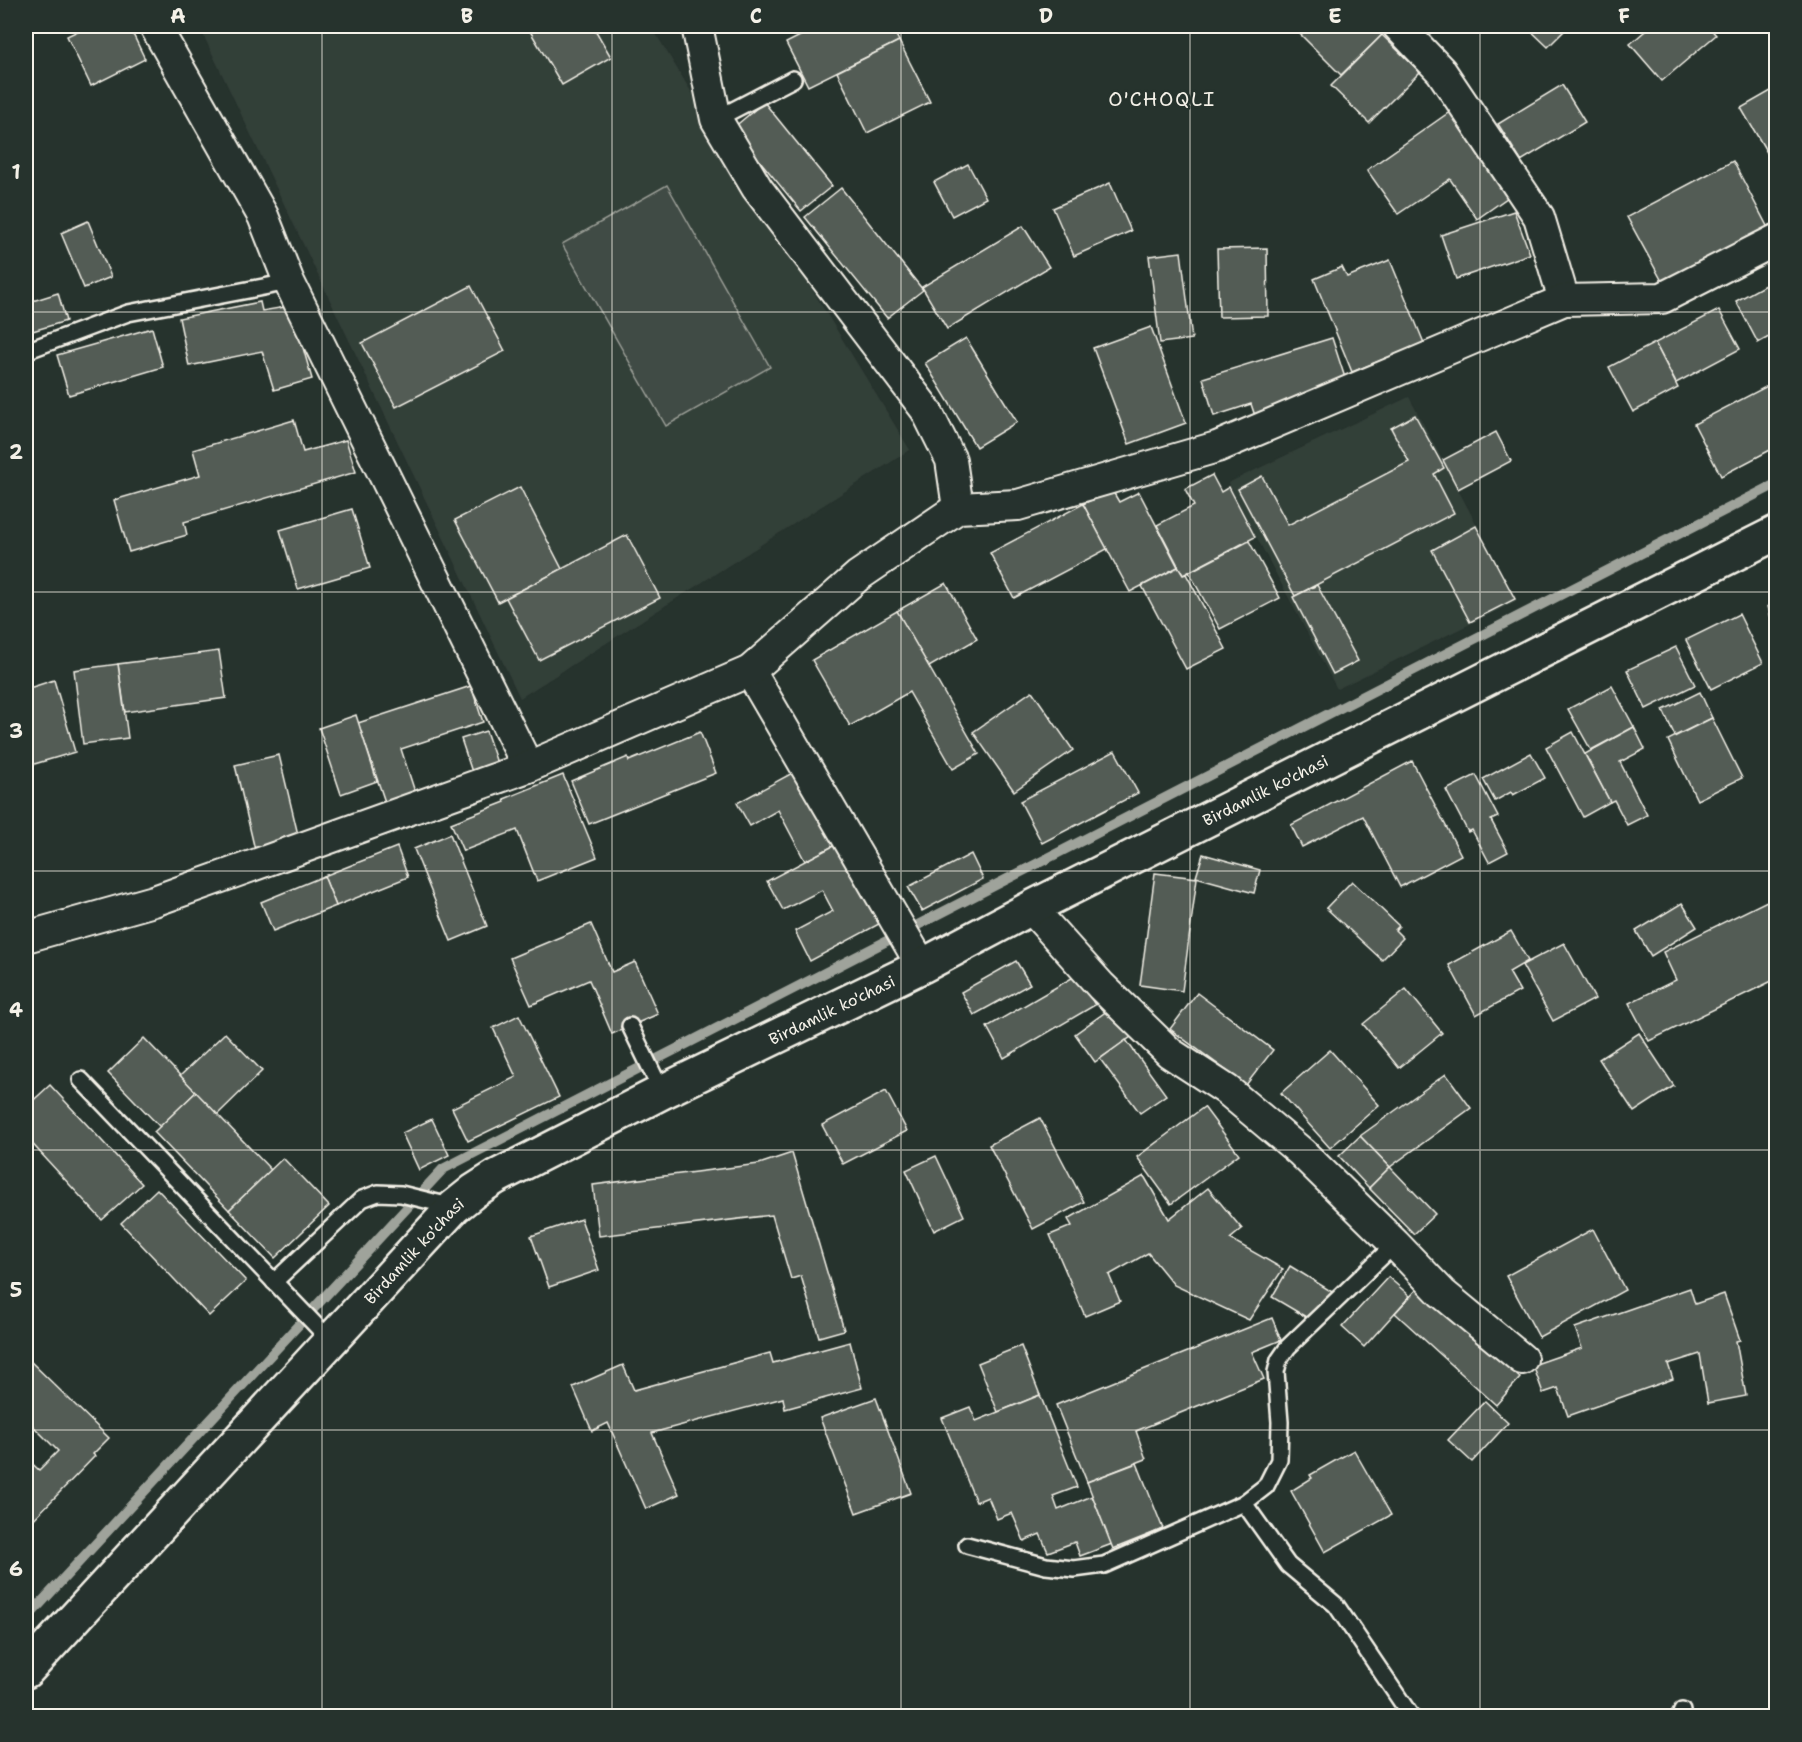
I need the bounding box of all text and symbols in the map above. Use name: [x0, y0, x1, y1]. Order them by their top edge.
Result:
text: A: [170, 3, 186, 29]
text: B: [461, 3, 473, 29]
text: C: [750, 3, 762, 29]
text: D: [1039, 3, 1053, 29]
text: E: [1328, 3, 1342, 29]
text: F: [1618, 3, 1630, 29]
district label: O'CHOQLI: [1108, 86, 1216, 112]
text: 1: [11, 159, 21, 185]
text: 2: [9, 439, 23, 465]
text: 3: [9, 718, 23, 744]
street label: Birdamlik ko'chasi: [1199, 750, 1332, 831]
street label: Birdamlik ko'chasi: [765, 970, 898, 1049]
text: 4: [9, 997, 23, 1023]
street label: Birdamlik ko'chasi: [359, 1193, 468, 1308]
text: 5: [10, 1277, 22, 1303]
text: 6: [9, 1556, 23, 1582]

